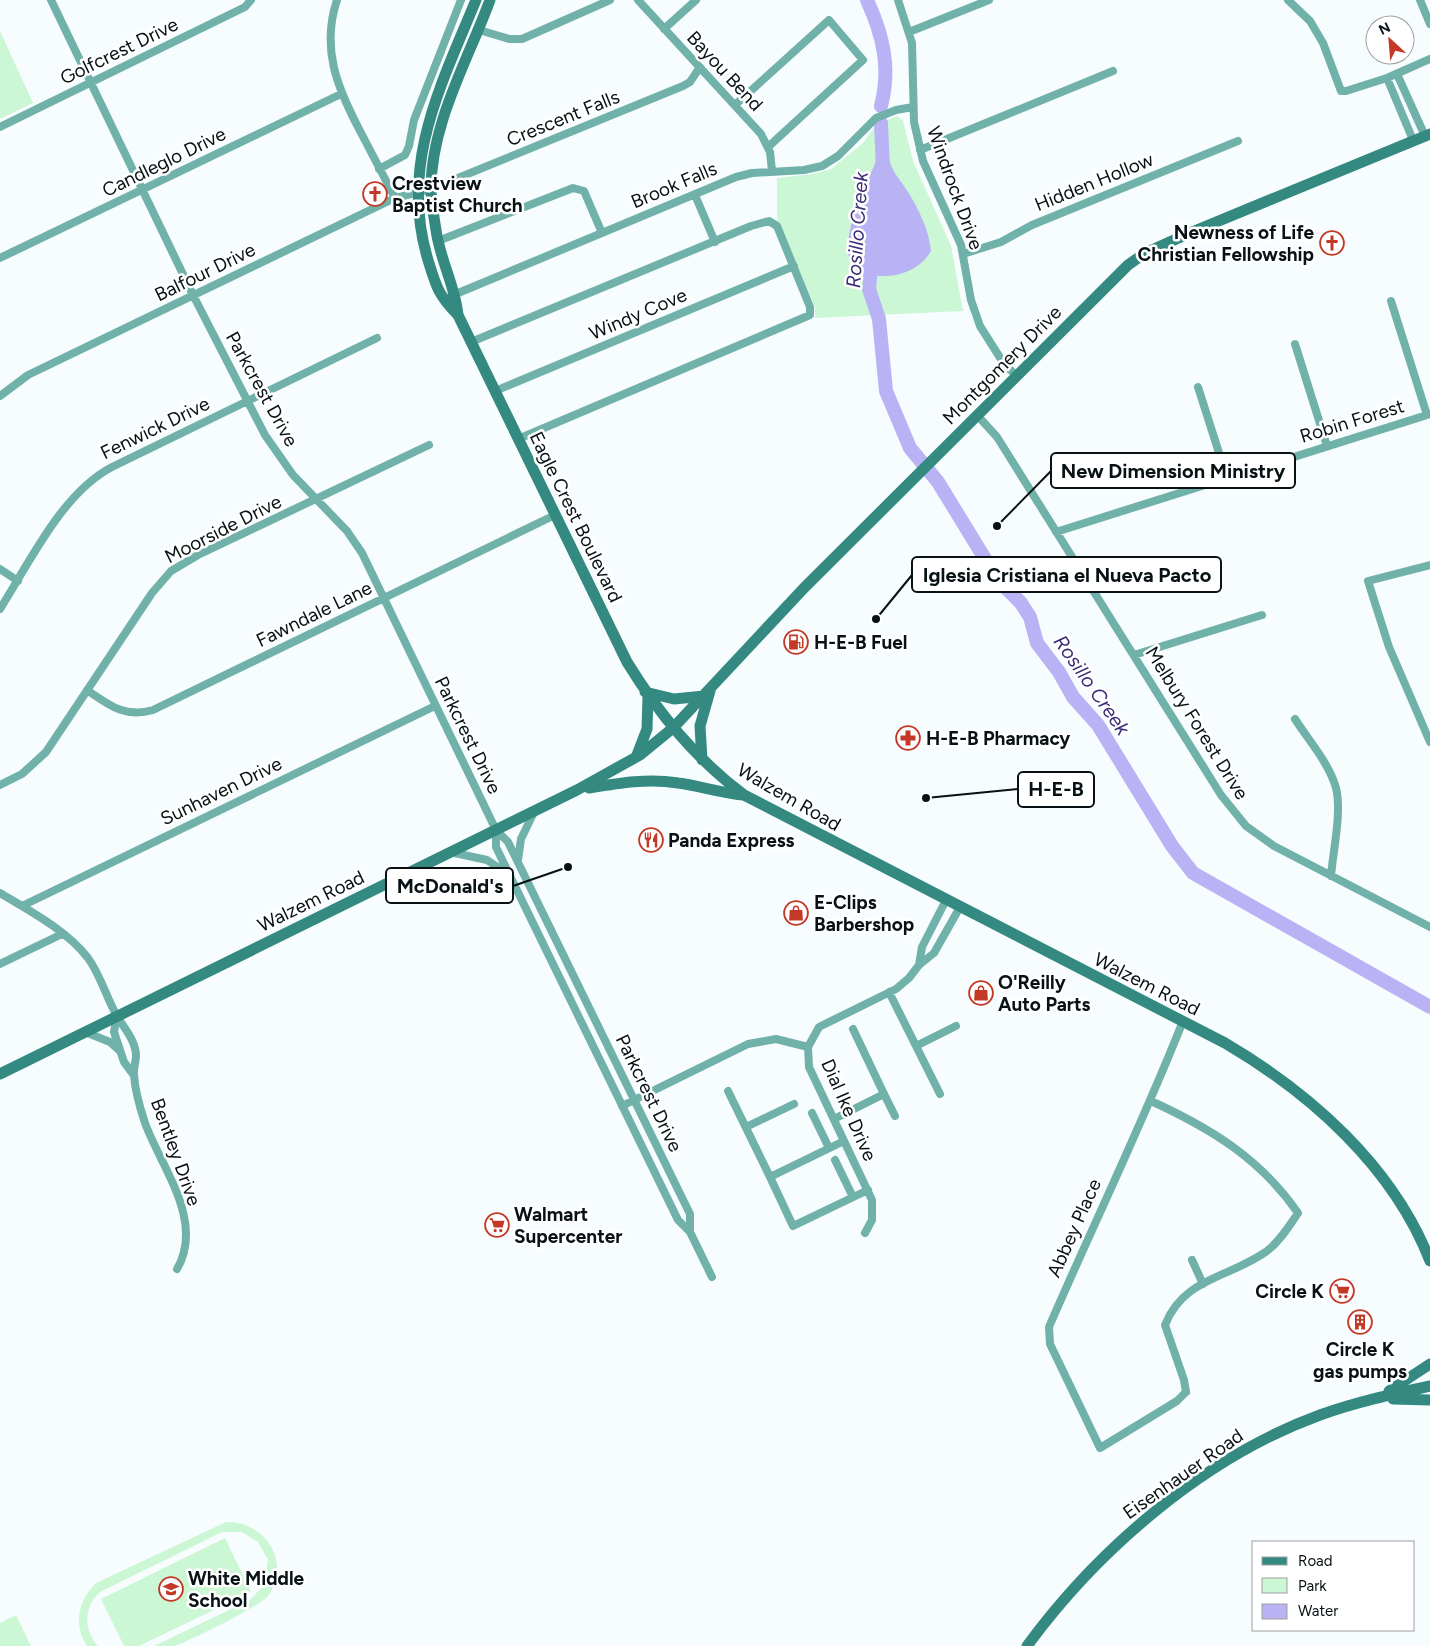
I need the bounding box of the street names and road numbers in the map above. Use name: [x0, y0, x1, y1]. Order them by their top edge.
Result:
street label: Golfcrest Drive: [56, 13, 182, 89]
street label: Bayou Bend: [682, 26, 768, 116]
street label: Crescent Falls: [503, 85, 623, 151]
street label: Candleglo Drive: [98, 122, 230, 202]
street label: Windrock Drive: [922, 123, 988, 253]
street label: Hidden Hollow: [1031, 148, 1157, 216]
street label: Brook Falls: [628, 157, 721, 213]
street label: Balfour Drive: [151, 238, 259, 306]
street label: Windy Cove: [586, 283, 690, 345]
street label: Montgomery Drive: [938, 301, 1066, 429]
street label: Parkcrest Drive: [221, 328, 303, 450]
street label: Fenwick Drive: [97, 392, 213, 464]
street label: Robin Forest: [1297, 394, 1407, 448]
street label: Eagle Crest Boulevard: [525, 428, 627, 606]
street label: Moorside Drive: [161, 490, 285, 568]
street label: Fawndale Lane: [252, 576, 376, 652]
street label: Melbury Forest Drive: [1141, 642, 1253, 804]
street label: Parkcrest Drive: [430, 673, 506, 797]
street label: Sunhaven Drive: [157, 752, 285, 830]
street label: Walzem Road: [733, 758, 845, 836]
street label: Walzem Road: [254, 865, 368, 937]
street label: Walzem Road: [1090, 948, 1204, 1020]
street label: Parkcrest Drive: [611, 1031, 687, 1155]
street label: Dial Ike Drive: [816, 1055, 882, 1165]
street label: Bentley Drive: [146, 1095, 206, 1209]
street label: Abbey Place: [1042, 1175, 1106, 1281]
street label: Eisenhauer Road: [1118, 1424, 1248, 1524]

